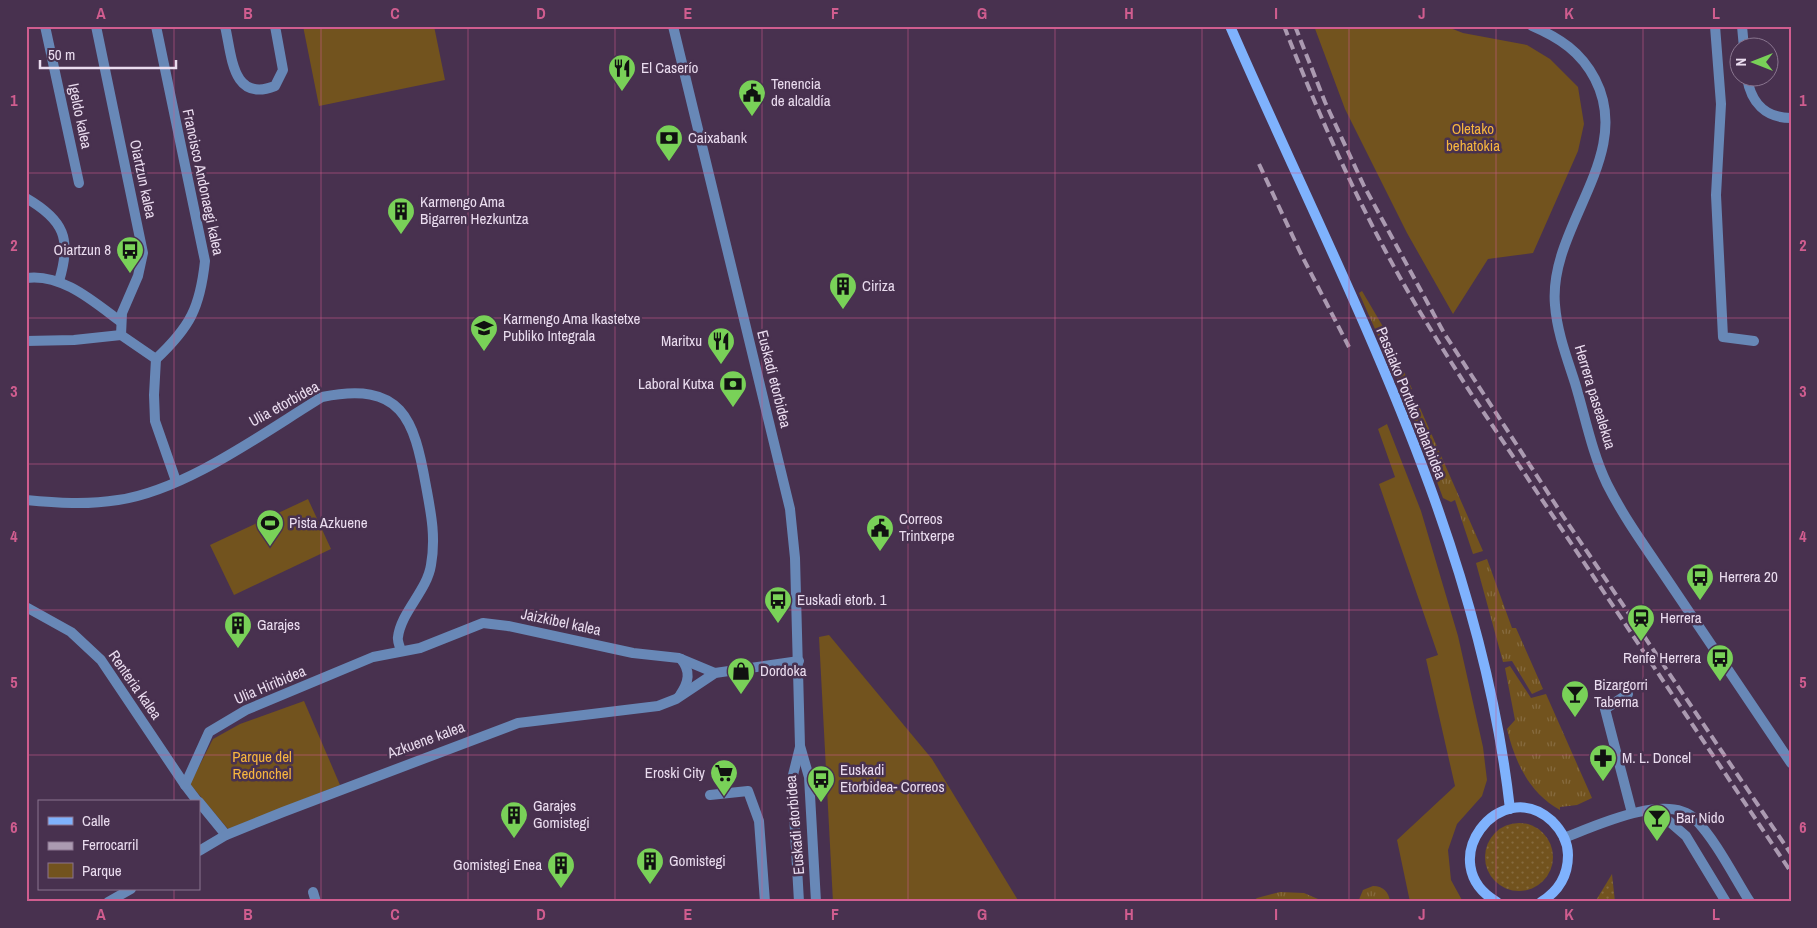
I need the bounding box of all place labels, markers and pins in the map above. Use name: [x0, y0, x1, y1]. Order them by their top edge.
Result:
restaurant icon: El Caserío: [607, 53, 637, 92]
place label: El Caserío: [641, 57, 699, 78]
place label: Tenencia de alcaldía: [771, 73, 831, 111]
public building icon: Tenencia de alcaldía: [737, 78, 767, 117]
bank icon: Caixabank: [654, 123, 684, 162]
place label: Caixabank: [688, 127, 748, 148]
place label: Karmengo Ama Bigarren Hezkuntza: [420, 191, 529, 229]
building icon: Karmengo Ama Bigarren Hezkuntza: [386, 196, 416, 235]
bus stop icon: Oiartzun 8: [115, 235, 145, 274]
place label: Oiartzun 8: [54, 239, 111, 260]
building icon: Ciriza: [828, 271, 858, 310]
place label: Ciriza: [862, 275, 895, 296]
place label: Karmengo Ama Ikastetxe Publiko Integrala: [503, 308, 641, 346]
school or university icon: Karmengo Ama Ikastetxe Publiko Integrala: [469, 313, 499, 352]
restaurant icon: Maritxu: [706, 326, 736, 365]
place label: Maritxu: [661, 330, 702, 351]
bank icon: Laboral Kutxa: [718, 369, 748, 408]
place label: Laboral Kutxa: [638, 373, 714, 394]
sports icon: Pista Azkuene: [255, 508, 285, 547]
place label: Correos Trintxerpe: [899, 508, 955, 546]
place label: Pista Azkuene: [289, 512, 368, 533]
public building icon: Correos Trintxerpe: [865, 513, 895, 552]
bus stop icon: Herrera 20: [1685, 562, 1715, 601]
place label: Herrera 20: [1719, 566, 1778, 587]
bus stop icon: Euskadi etorb. 1: [763, 585, 793, 624]
place label: Euskadi etorb. 1: [797, 589, 887, 610]
station icon: Herrera: [1626, 603, 1656, 642]
place label: Herrera: [1660, 607, 1702, 628]
building icon: Garajes: [223, 610, 253, 649]
place label: Garajes: [257, 614, 300, 635]
bus stop icon: Renfe Herrera: [1705, 643, 1735, 682]
place label: Renfe Herrera: [1623, 647, 1701, 668]
shop icon: Dordoka: [726, 656, 756, 695]
place label: Dordoka: [760, 660, 807, 681]
place label: Bizargorri Taberna: [1594, 674, 1648, 712]
bar icon: Bizargorri Taberna: [1560, 679, 1590, 718]
pharmacy icon: M. L. Doncel: [1588, 743, 1618, 782]
place label: M. L. Doncel: [1622, 747, 1691, 768]
supermarket icon: Eroski City: [709, 758, 739, 797]
place label: Euskadi Etorbidea- Correos: [840, 759, 945, 797]
place label: Eroski City: [645, 762, 706, 783]
bus stop icon: Euskadi Etorbidea- Correos: [806, 764, 836, 803]
place label: Garajes Gomistegi: [533, 795, 590, 833]
building icon: Garajes Gomistegi: [499, 800, 529, 839]
bar icon: Bar Nido: [1642, 803, 1672, 842]
place label: Bar Nido: [1676, 807, 1725, 828]
building icon: Gomistegi: [635, 846, 665, 885]
building icon: Gomistegi Enea: [546, 850, 576, 889]
place label: Gomistegi: [669, 850, 726, 871]
place label: Gomistegi Enea: [453, 854, 542, 875]

